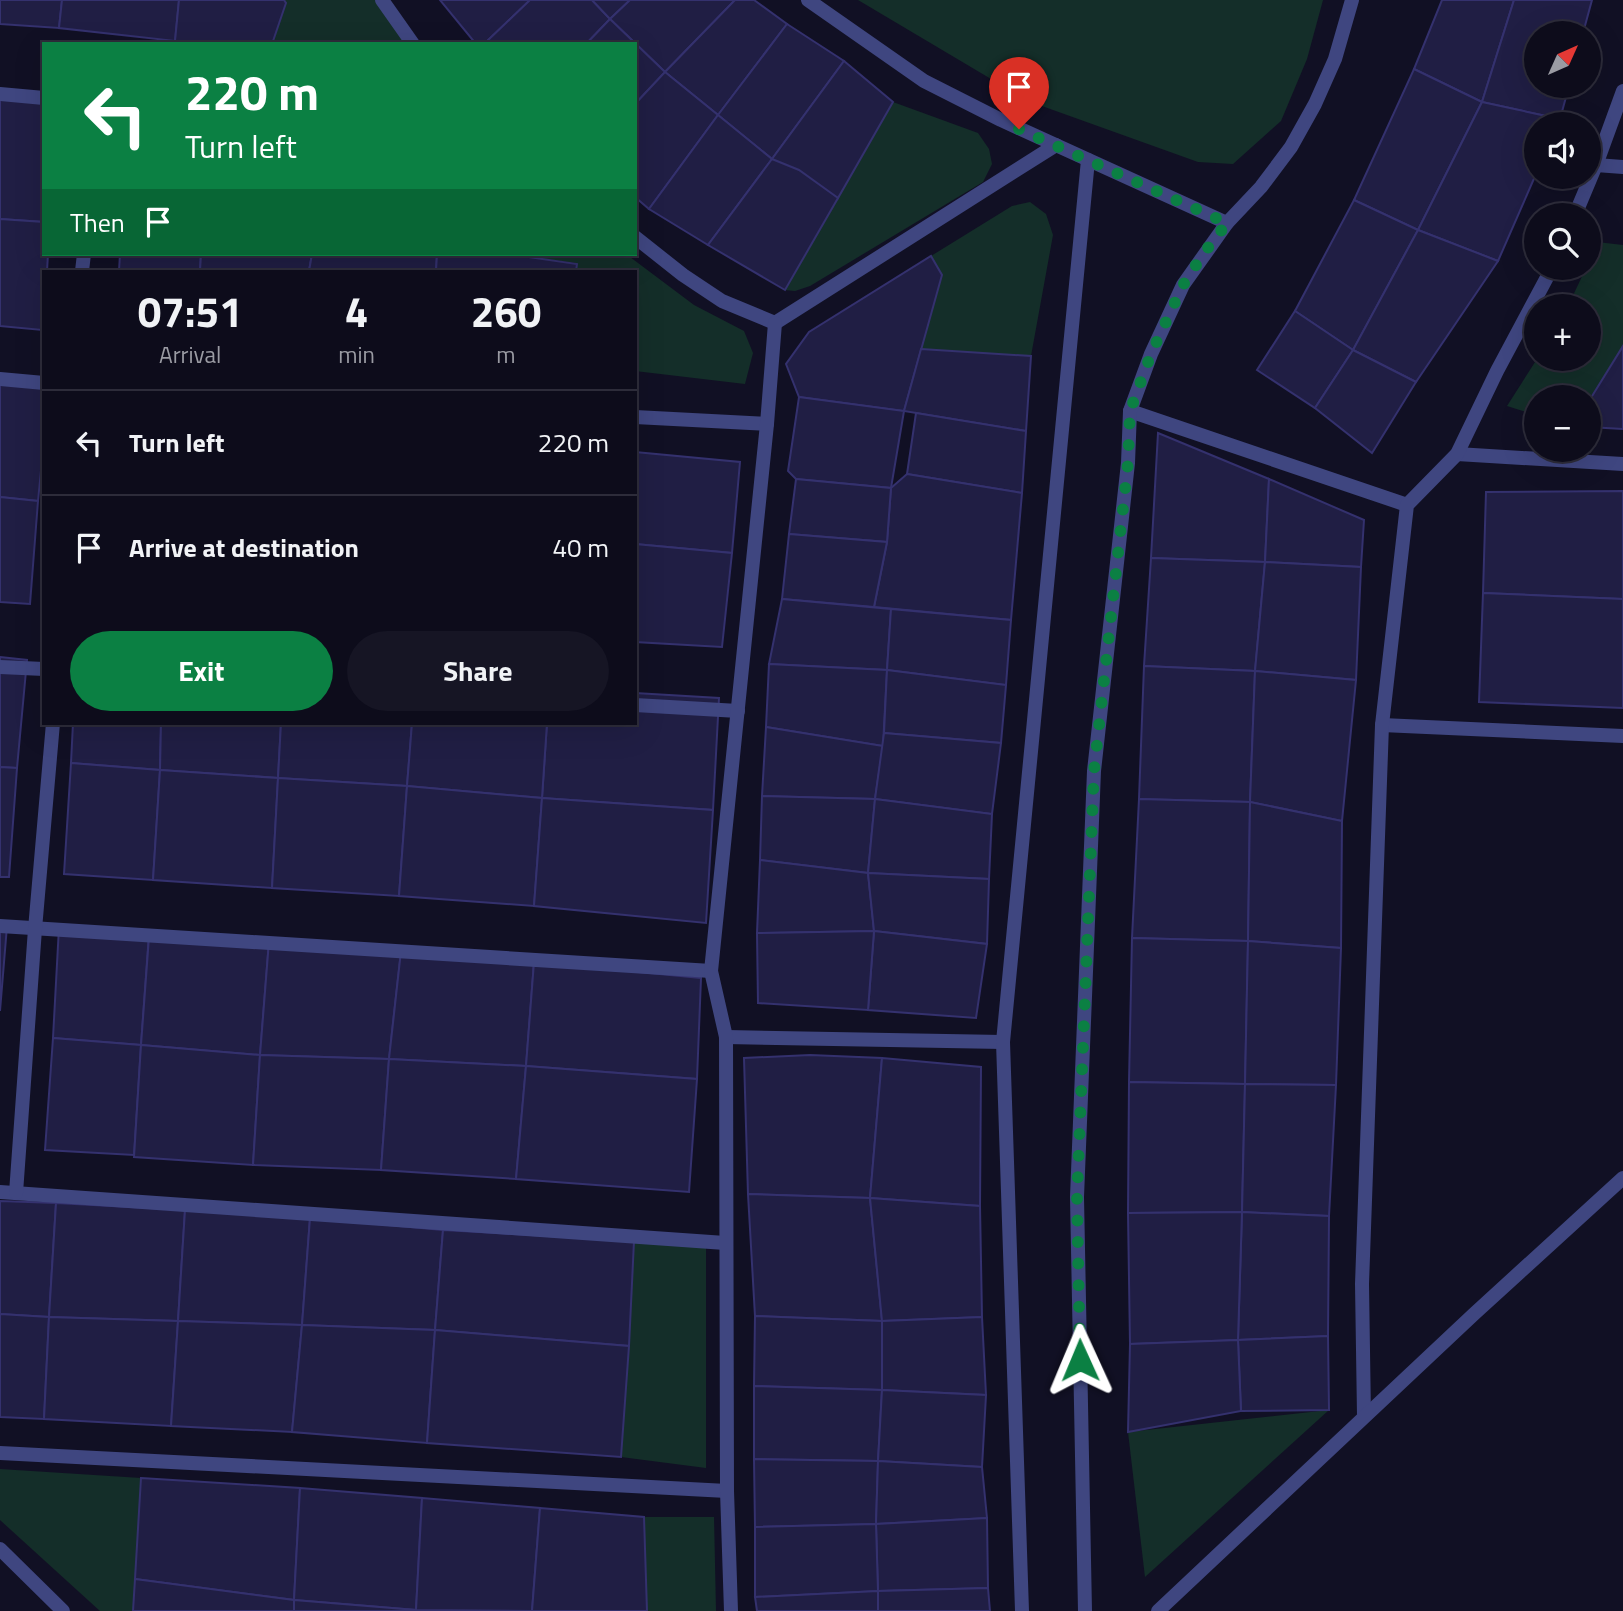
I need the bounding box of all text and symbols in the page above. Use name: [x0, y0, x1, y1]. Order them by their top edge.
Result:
north arrow: [1524, 21, 1601, 98]
map controls: [1524, 21, 1601, 462]
text: 220 m: [185, 54, 319, 129]
pin: [989, 57, 1049, 129]
icon: arrive: [1000, 68, 1038, 106]
icon: left: [70, 70, 161, 161]
button: sound: [1524, 112, 1601, 189]
text: Turn left: [185, 122, 297, 170]
text: Then: [70, 203, 125, 242]
icon: arrive: [139, 203, 177, 241]
button: search: [1524, 203, 1601, 280]
text: 07:51: [138, 279, 243, 343]
text: 4: [345, 279, 368, 343]
text: 260: [471, 279, 541, 343]
button: +: [1524, 294, 1601, 371]
text: Arrival: [159, 337, 221, 372]
text: min: [338, 337, 375, 372]
text: m: [496, 337, 516, 372]
button: −: [1524, 385, 1601, 462]
text: Turn left: [129, 423, 224, 462]
text: 220 m: [538, 423, 609, 462]
icon: left: [70, 424, 108, 462]
text: Arrive at destination: [129, 528, 359, 567]
text: 40 m: [552, 528, 609, 567]
icon: arrive: [70, 529, 108, 567]
button: Exit: [70, 631, 333, 711]
button: Share: [347, 631, 609, 711]
position arrow: [1043, 1323, 1117, 1397]

